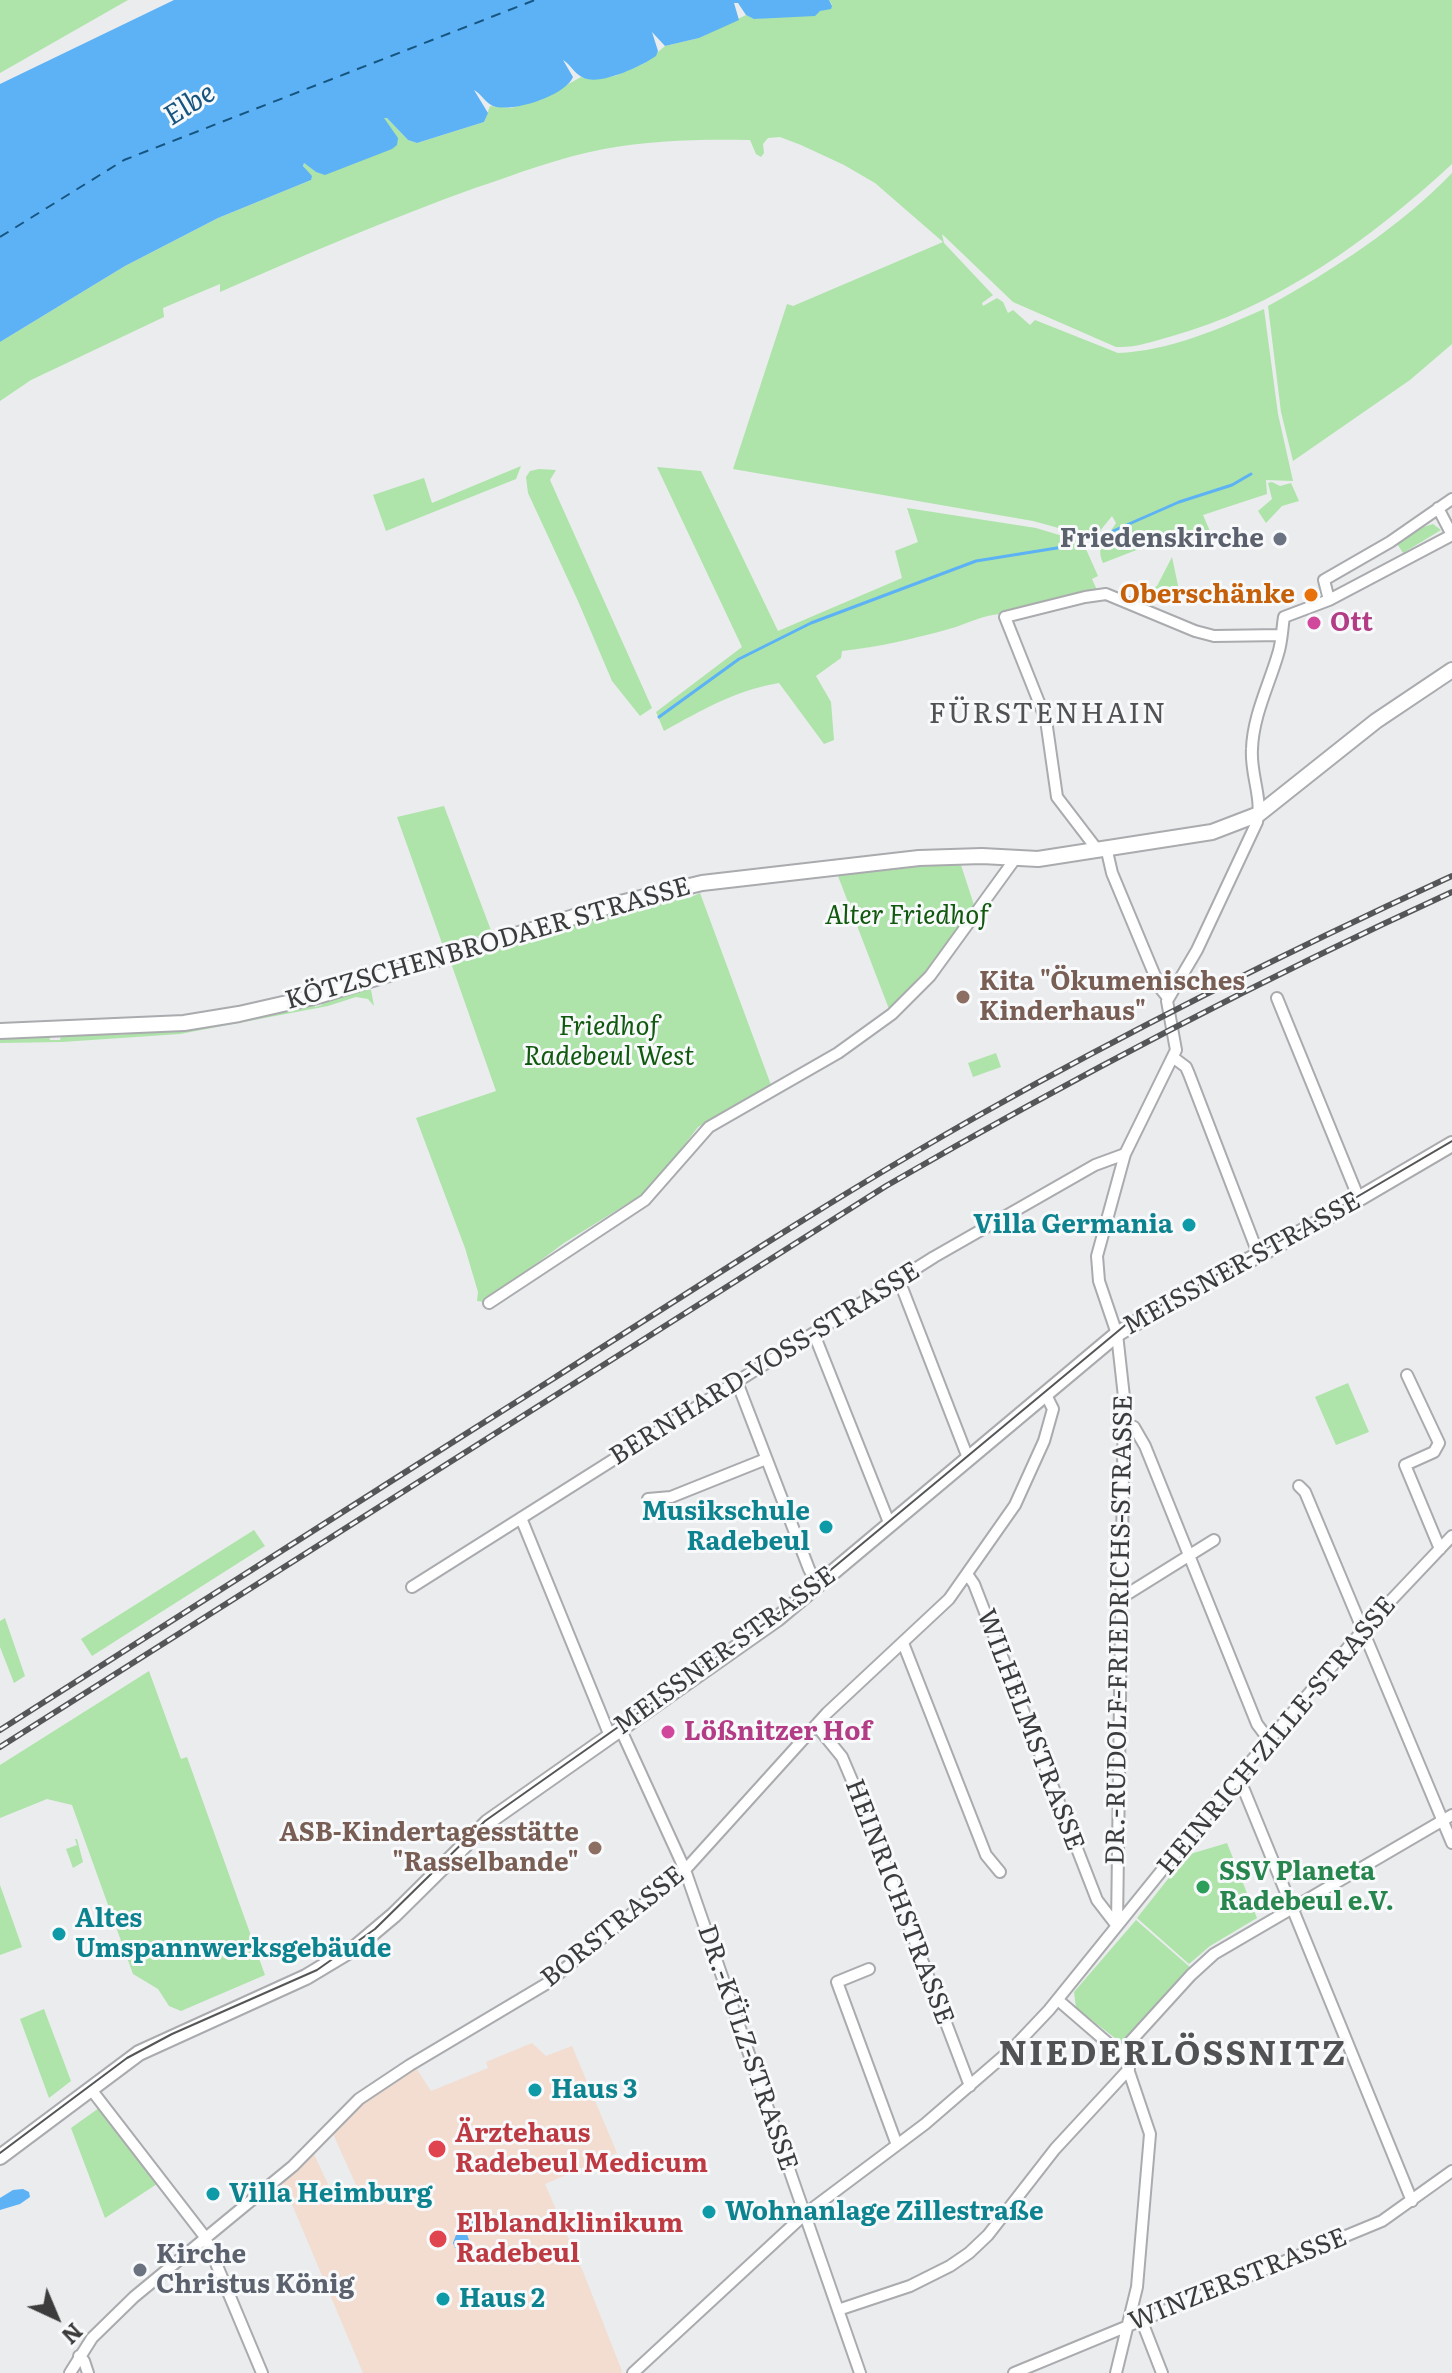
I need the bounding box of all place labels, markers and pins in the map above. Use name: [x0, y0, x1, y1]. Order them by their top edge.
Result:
place label: Friedenskirche: [1060, 523, 1264, 555]
marker: Friedenskirche: [1271, 530, 1289, 548]
place label: Oberschänke: [1120, 579, 1295, 611]
marker: Oberschänke: [1302, 586, 1320, 604]
place label: Ott: [1330, 607, 1373, 639]
marker: Ott: [1305, 614, 1323, 632]
place label: Kita "Ökumenisches Kinderhaus": [979, 966, 1245, 1028]
marker: Kita "Ökumenisches Kinderhaus": [954, 988, 972, 1006]
place label: Villa Germania: [973, 1209, 1173, 1241]
marker: Villa Germania: [1180, 1216, 1198, 1234]
place label: Musikschule Radebeul: [642, 1496, 810, 1558]
marker: Musikschule Radebeul: [817, 1518, 835, 1536]
place label: Lößnitzer Hof: [684, 1716, 872, 1748]
marker: Lößnitzer Hof: [659, 1723, 677, 1741]
place label: ASB-Kindertagesstätte "Rasselbande": [279, 1817, 579, 1878]
marker: ASB-Kindertagesstätte "Rasselbande": [586, 1839, 604, 1857]
place label: SSV Planeta Radebeul e.V.: [1219, 1856, 1394, 1918]
marker: SSV Planeta Radebeul e.V.: [1194, 1878, 1212, 1896]
place label: Altes Umspannwerksgebäude: [75, 1903, 391, 1964]
marker: Altes Umspannwerksgebäude: [50, 1925, 68, 1943]
place label: Haus 3: [551, 2074, 638, 2106]
marker: Haus 3: [526, 2081, 544, 2099]
place label: Ärztehaus Radebeul Medicum: [455, 2118, 708, 2180]
marker: Ärztehaus Radebeul Medicum: [426, 2138, 448, 2160]
place label: Villa Heimburg: [229, 2178, 432, 2210]
marker: Villa Heimburg: [204, 2185, 222, 2203]
place label: Wohnanlage Zillestraße: [725, 2196, 1044, 2228]
marker: Wohnanlage Zillestraße: [700, 2203, 718, 2221]
place label: Elblandklinikum Radebeul: [456, 2208, 683, 2270]
marker: Elblandklinikum Radebeul: [427, 2228, 449, 2250]
place label: Kirche Christus König: [156, 2239, 354, 2300]
marker: Kirche Christus König: [131, 2261, 149, 2279]
place label: Haus 2: [459, 2283, 545, 2315]
marker: Haus 2: [434, 2290, 452, 2308]

